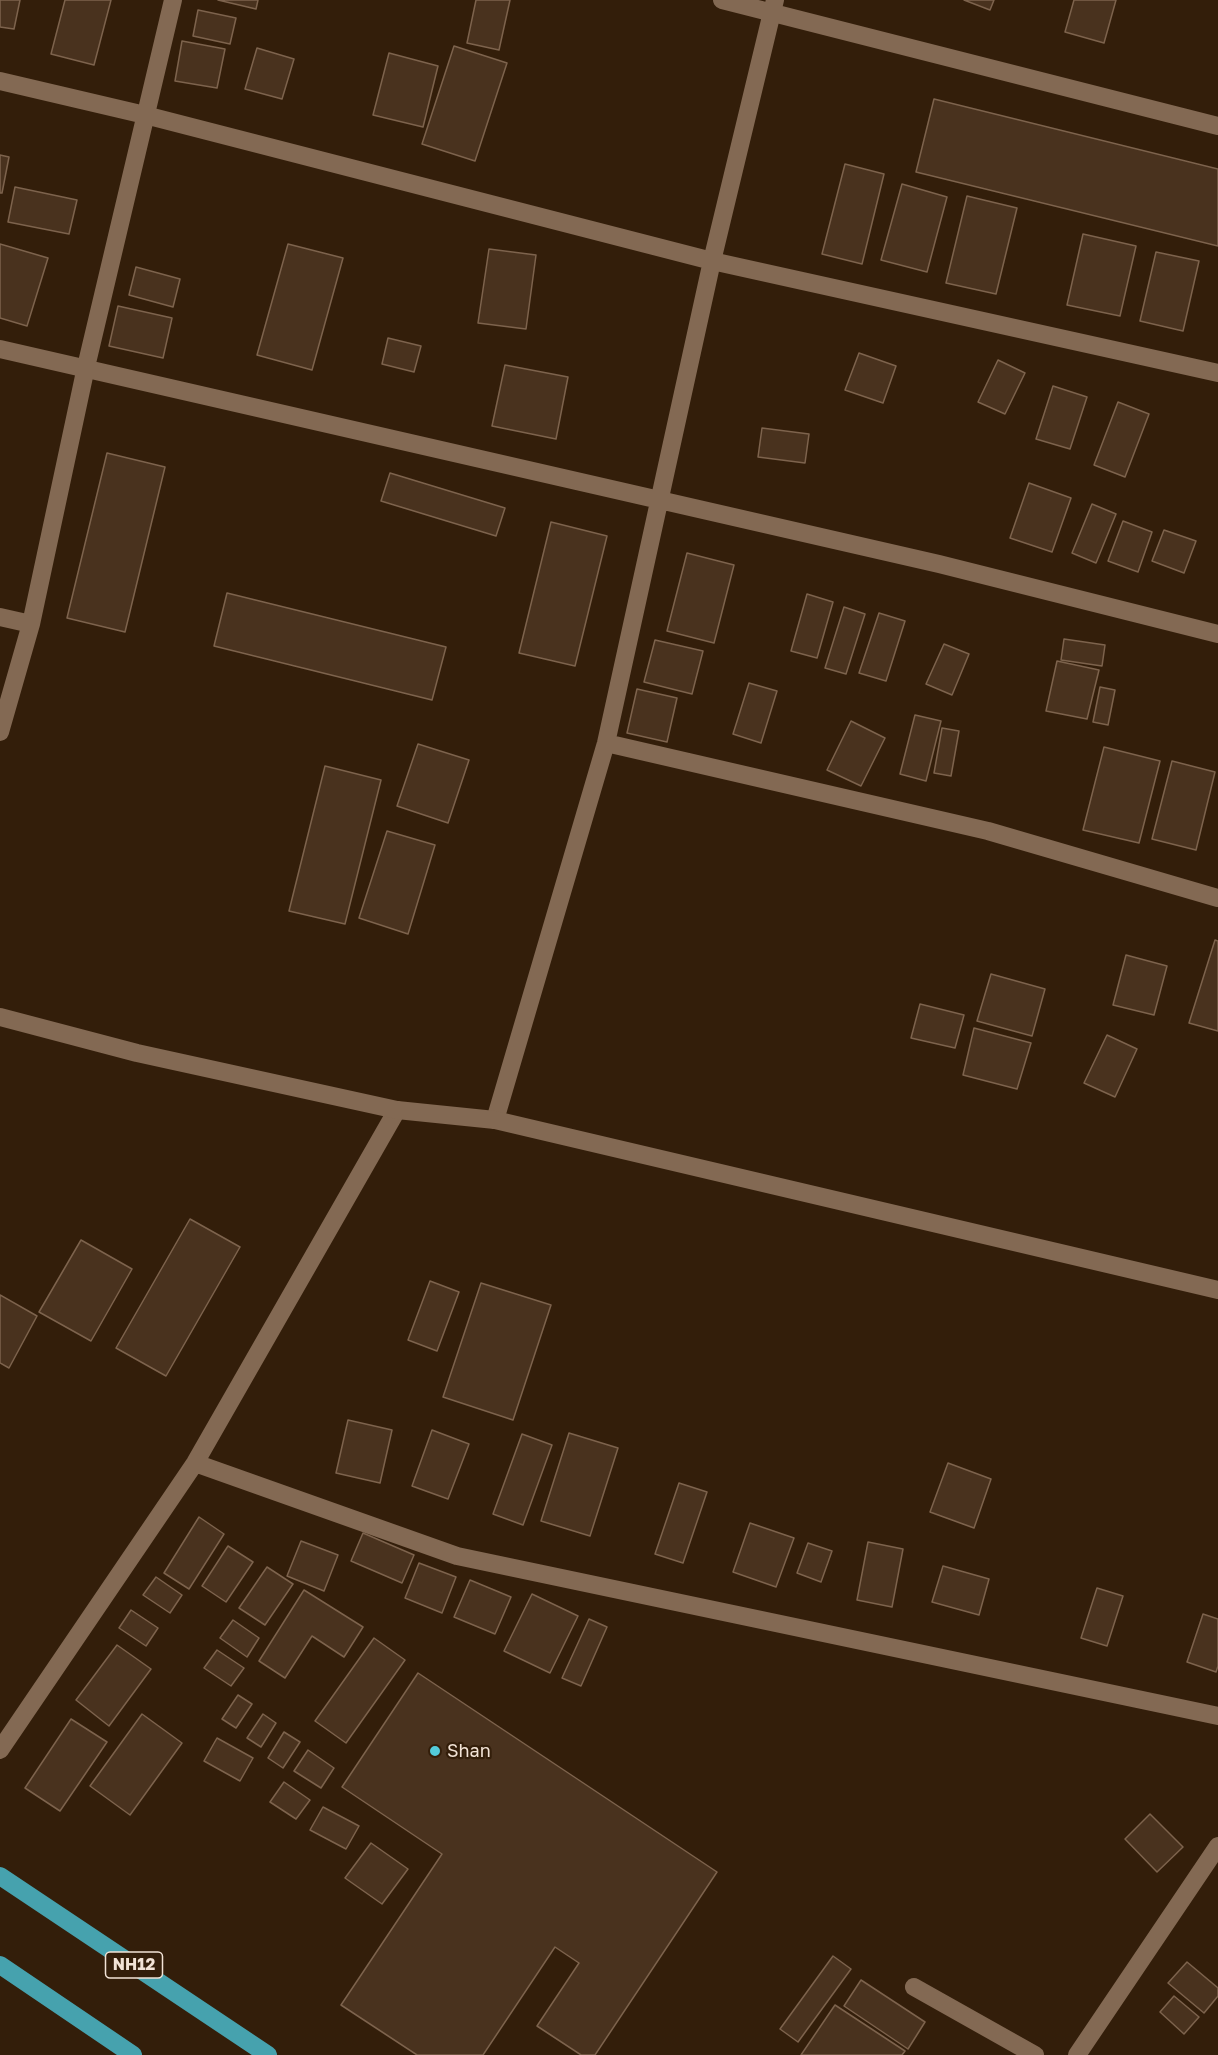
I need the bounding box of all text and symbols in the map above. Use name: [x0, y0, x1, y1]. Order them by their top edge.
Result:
place label: Shan: [447, 1740, 491, 1762]
marker: Shan: [428, 1744, 442, 1758]
road number: NH12: [106, 1952, 162, 1978]

